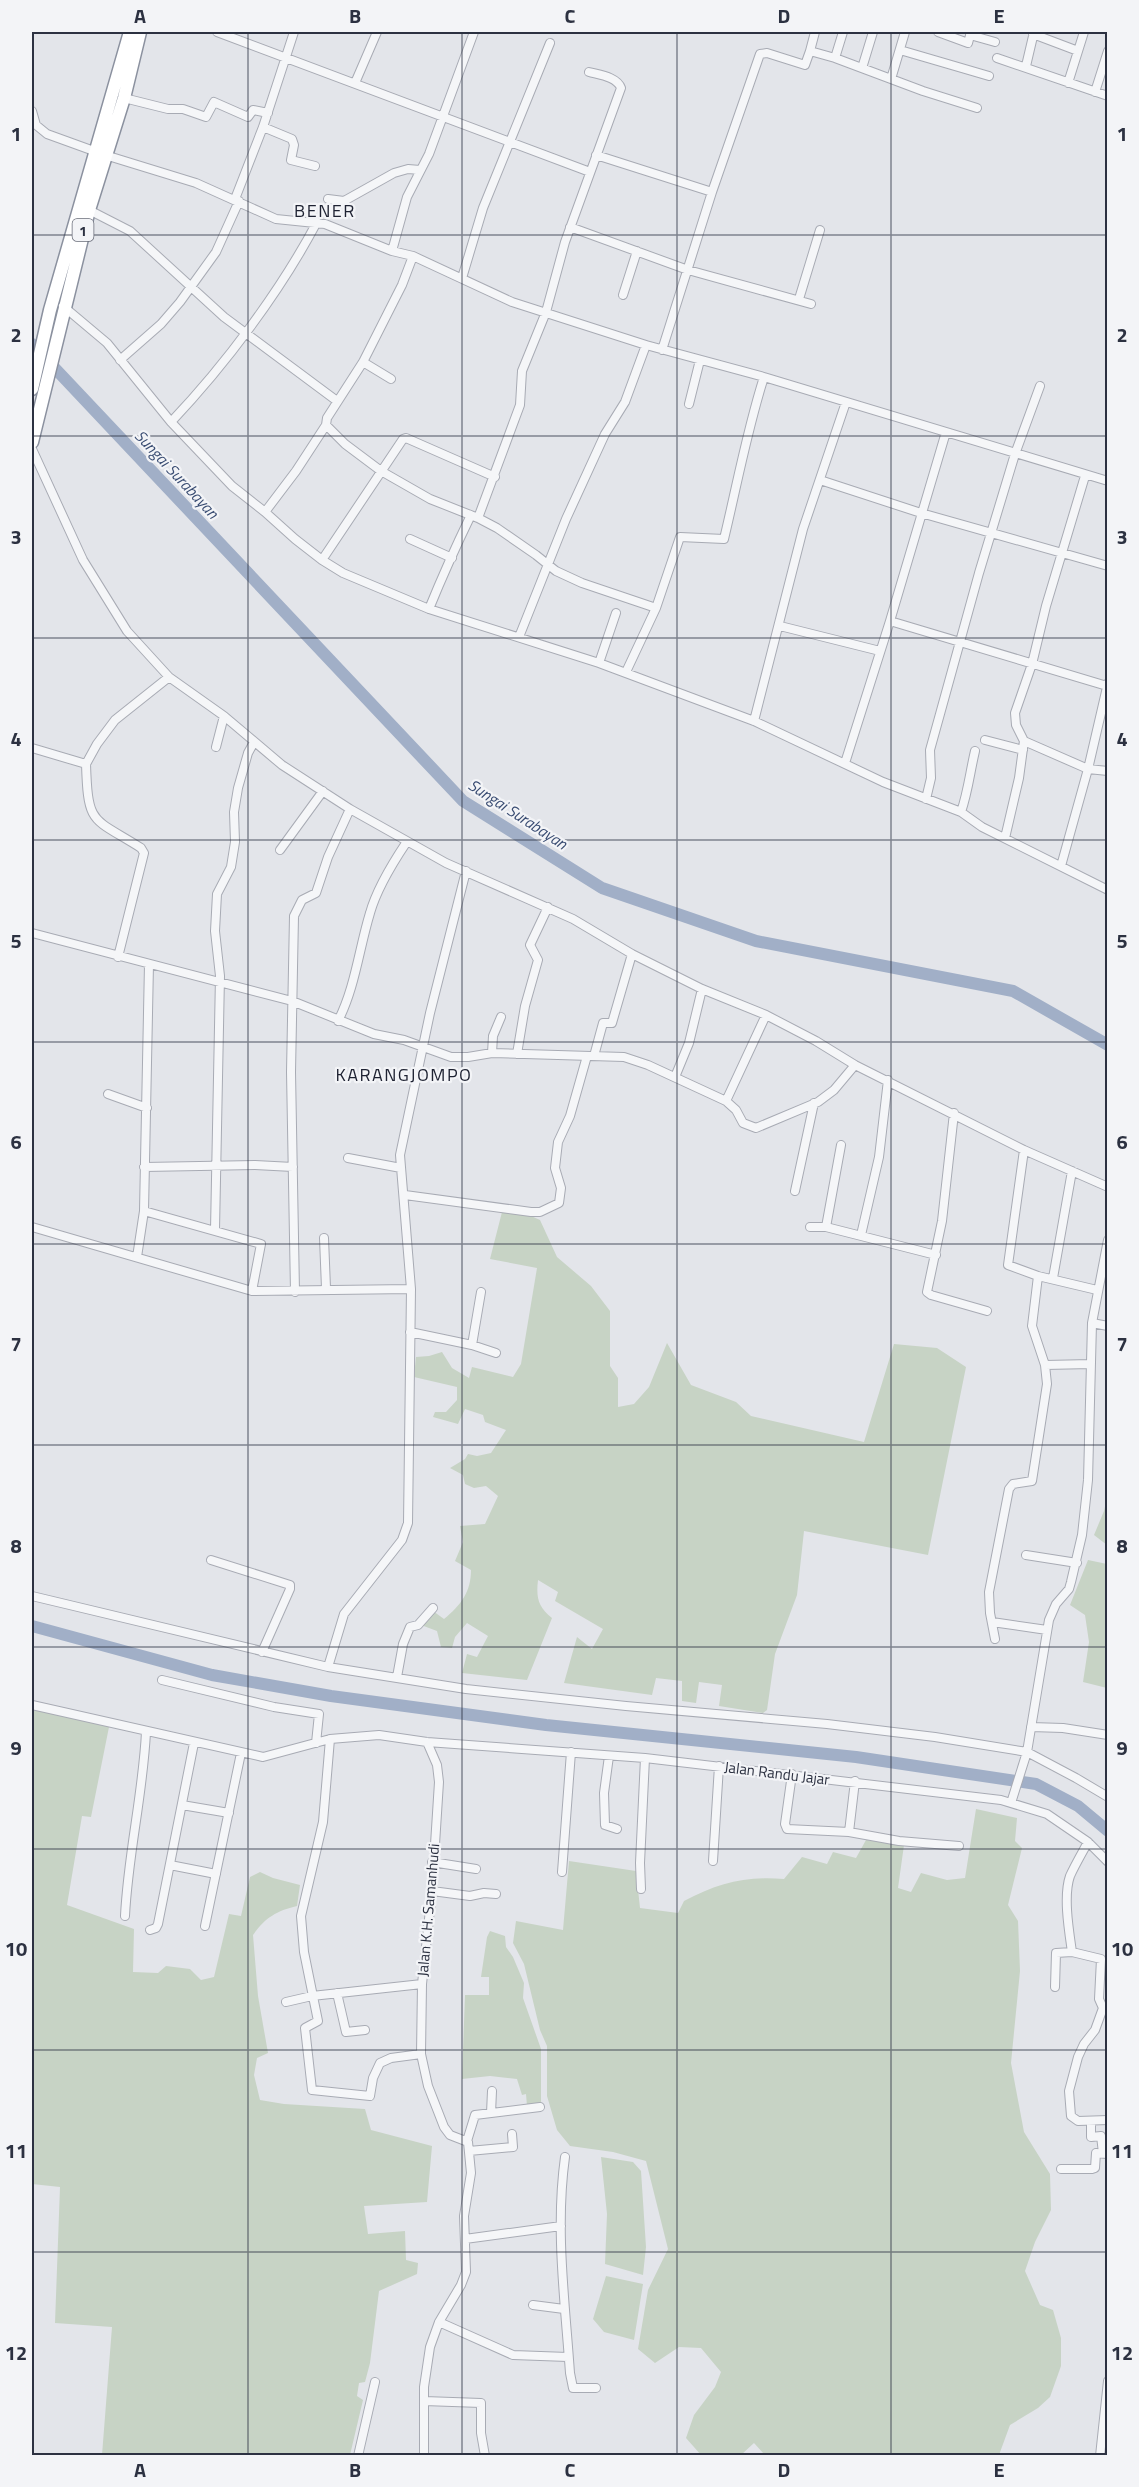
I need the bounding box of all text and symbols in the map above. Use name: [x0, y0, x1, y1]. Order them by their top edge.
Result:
text: A: [134, 0, 146, 31]
text: B: [349, 0, 361, 31]
text: C: [565, 0, 576, 31]
text: D: [778, 0, 790, 31]
text: E: [993, 0, 1005, 31]
text: 1: [10, 118, 22, 149]
text: 1: [1116, 118, 1128, 149]
district label: BENER: [294, 197, 356, 224]
road number: 1: [72, 219, 94, 241]
text: 2: [10, 319, 22, 350]
text: 2: [1116, 319, 1128, 350]
water label: Sungai Surabayan: [129, 424, 225, 525]
text: 3: [10, 521, 22, 552]
text: 3: [1116, 521, 1128, 552]
text: 4: [10, 723, 22, 754]
text: 4: [1116, 723, 1128, 754]
water label: Sungai Surabayan: [464, 773, 573, 856]
text: 5: [10, 925, 22, 956]
text: 5: [1116, 925, 1128, 956]
district label: KARANGJOMPO: [336, 1061, 473, 1088]
text: 6: [10, 1126, 22, 1157]
text: 6: [1116, 1126, 1128, 1157]
text: 7: [10, 1328, 22, 1359]
text: 7: [1116, 1328, 1128, 1359]
text: 8: [10, 1530, 22, 1561]
text: 8: [1116, 1530, 1128, 1561]
text: 9: [10, 1732, 22, 1763]
text: 9: [1116, 1732, 1128, 1763]
street label: Jalan Randu Jajar: [723, 1755, 831, 1791]
street label: Jalan K.H. Samanhudi: [411, 1842, 445, 1978]
text: 10: [5, 1933, 27, 1964]
text: 10: [1111, 1933, 1133, 1964]
text: 11: [5, 2135, 27, 2166]
text: 11: [1111, 2135, 1133, 2166]
text: 12: [5, 2337, 27, 2368]
text: 12: [1111, 2337, 1133, 2368]
text: A: [134, 2454, 146, 2485]
text: B: [349, 2454, 361, 2485]
text: C: [565, 2454, 576, 2485]
text: D: [778, 2454, 790, 2485]
text: E: [993, 2454, 1005, 2485]

